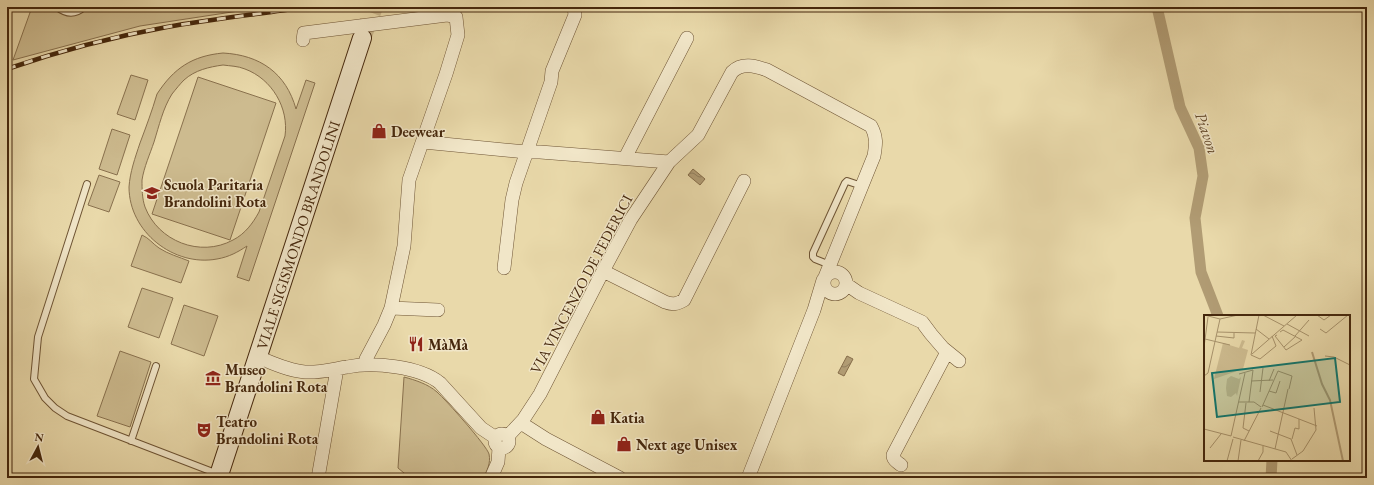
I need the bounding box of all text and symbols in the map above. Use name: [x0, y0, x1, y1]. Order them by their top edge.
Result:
water label: Piavon: [1190, 109, 1224, 157]
street label: VIALE SIGISMONDO BRANDOLINI: [252, 118, 344, 352]
shop icon: Deewear: [370, 122, 388, 140]
place label: Deewear: [391, 122, 446, 141]
place label: Scuola Paritaria Brandolini Rota: [164, 175, 267, 211]
school or university icon: Scuola Paritaria Brandolini Rota: [143, 184, 161, 202]
street label: VIA VINCENZO DE FEDERICI: [526, 191, 636, 377]
inset map: [1204, 315, 1350, 461]
restaurant icon: MàMà: [407, 335, 425, 353]
place label: MàMà: [428, 335, 468, 354]
place label: Museo Brandolini Rota: [225, 360, 328, 396]
museum icon: Museo Brandolini Rota: [204, 369, 222, 387]
shop icon: Katia: [589, 408, 607, 426]
place label: Katia: [610, 408, 645, 427]
place label: Teatro Brandolini Rota: [216, 412, 319, 448]
theatre icon: Teatro Brandolini Rota: [195, 421, 213, 439]
north arrow: [18, 427, 58, 467]
text: N: [34, 430, 45, 445]
shop icon: Next age Unisex: [615, 435, 633, 453]
place label: Next age Unisex: [636, 435, 738, 454]

